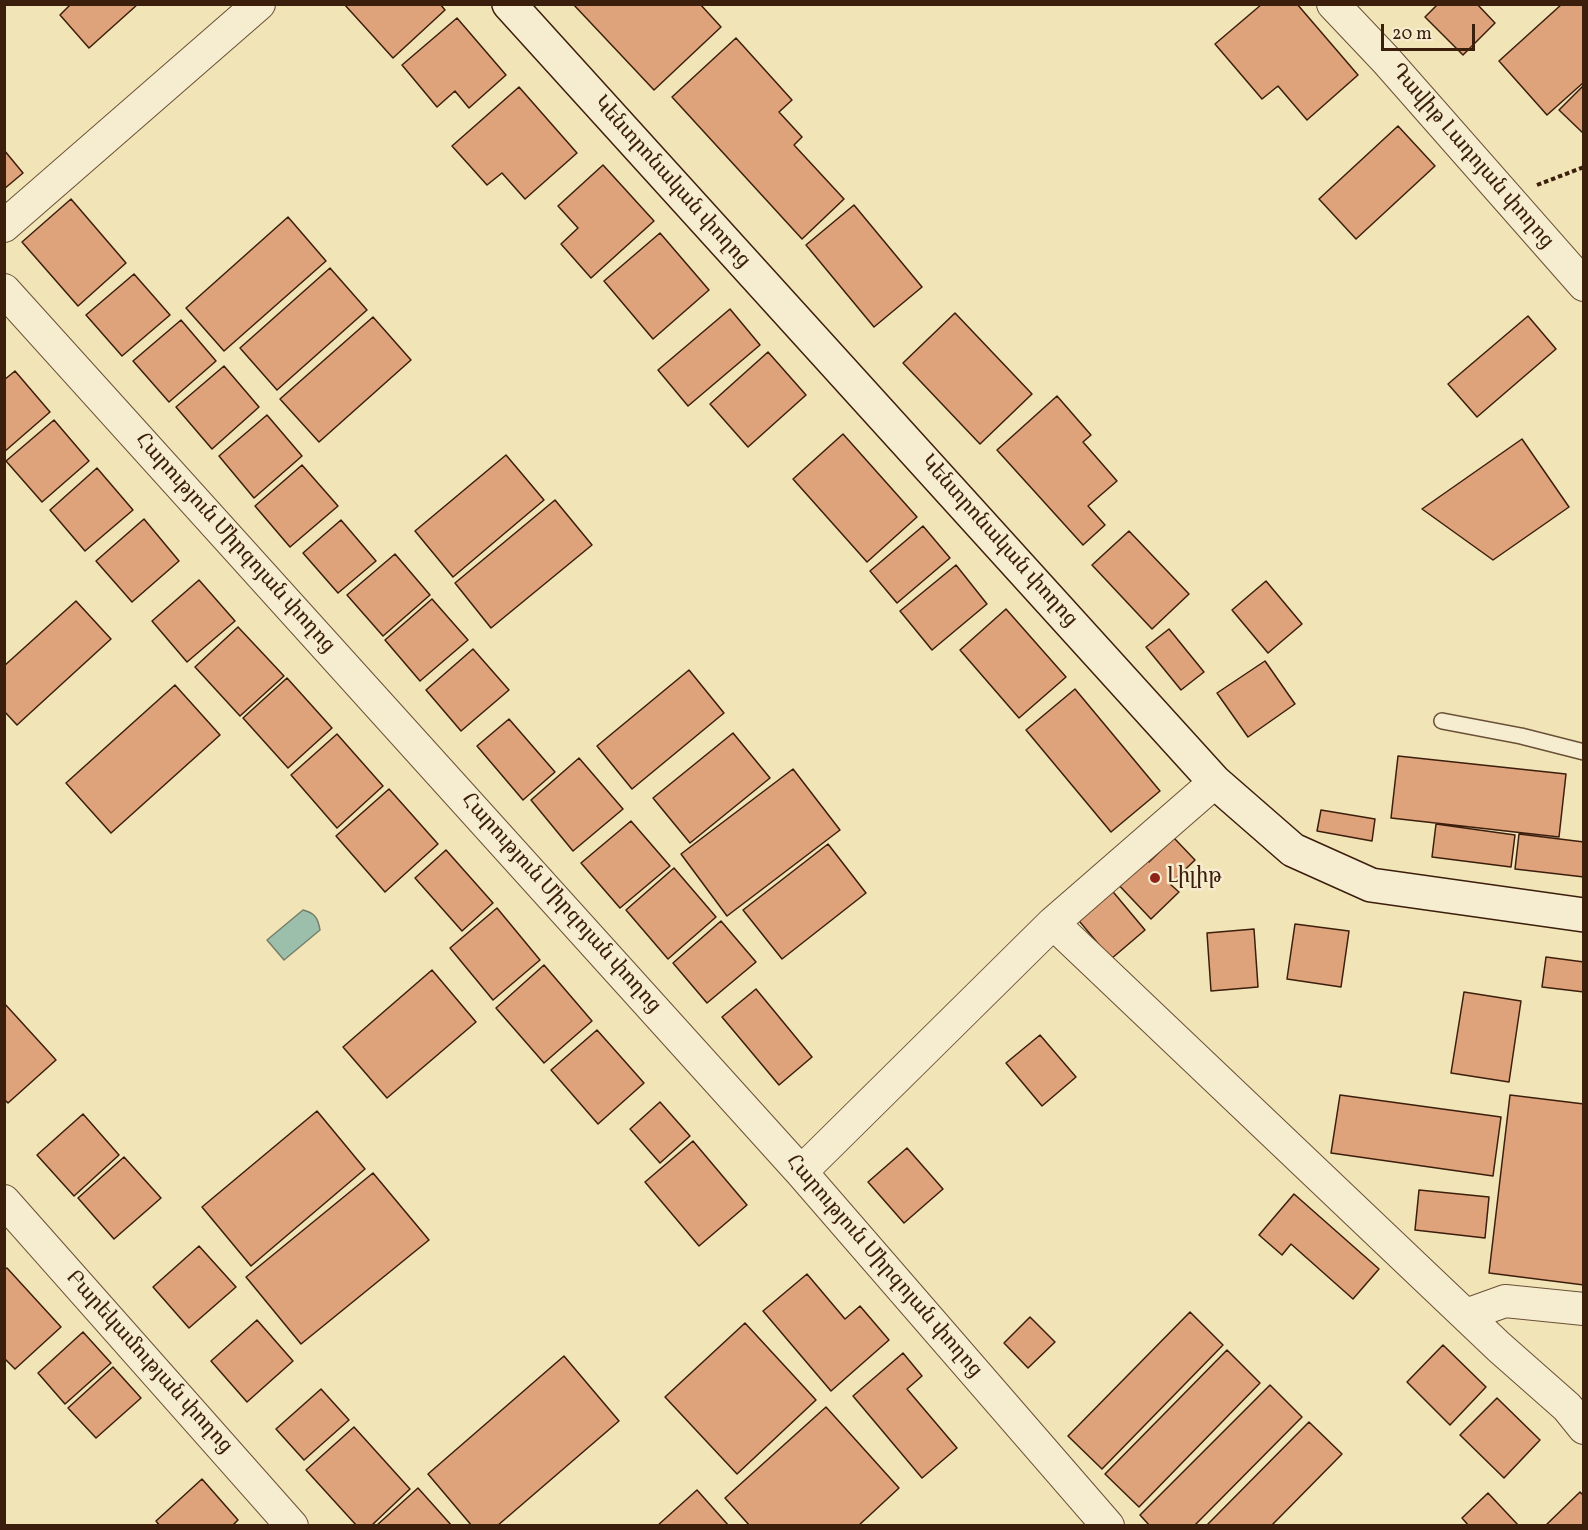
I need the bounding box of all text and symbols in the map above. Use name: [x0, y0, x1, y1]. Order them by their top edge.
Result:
scale bar: [1384, 12, 1478, 50]
text: 20 m: [1392, 22, 1432, 47]
street label: Դավիթ Լադոյան փողոց: [1384, 59, 1558, 255]
street label: Կենտրոնական փողոց: [587, 92, 755, 274]
street label: Հարություն Միրզոյան փողոց: [129, 429, 339, 659]
street label: Կենտրոնական փողոց: [914, 451, 1082, 633]
street label: Հարություն Միրզոյան փողոց: [455, 789, 665, 1019]
place label: Լիլիթ: [1167, 865, 1222, 891]
marker: Լիլիթ: [1148, 871, 1162, 885]
street label: Հարություն Միրզոյան փողոց: [779, 1150, 987, 1384]
street label: Բարեկամության փողոց: [59, 1266, 237, 1460]

